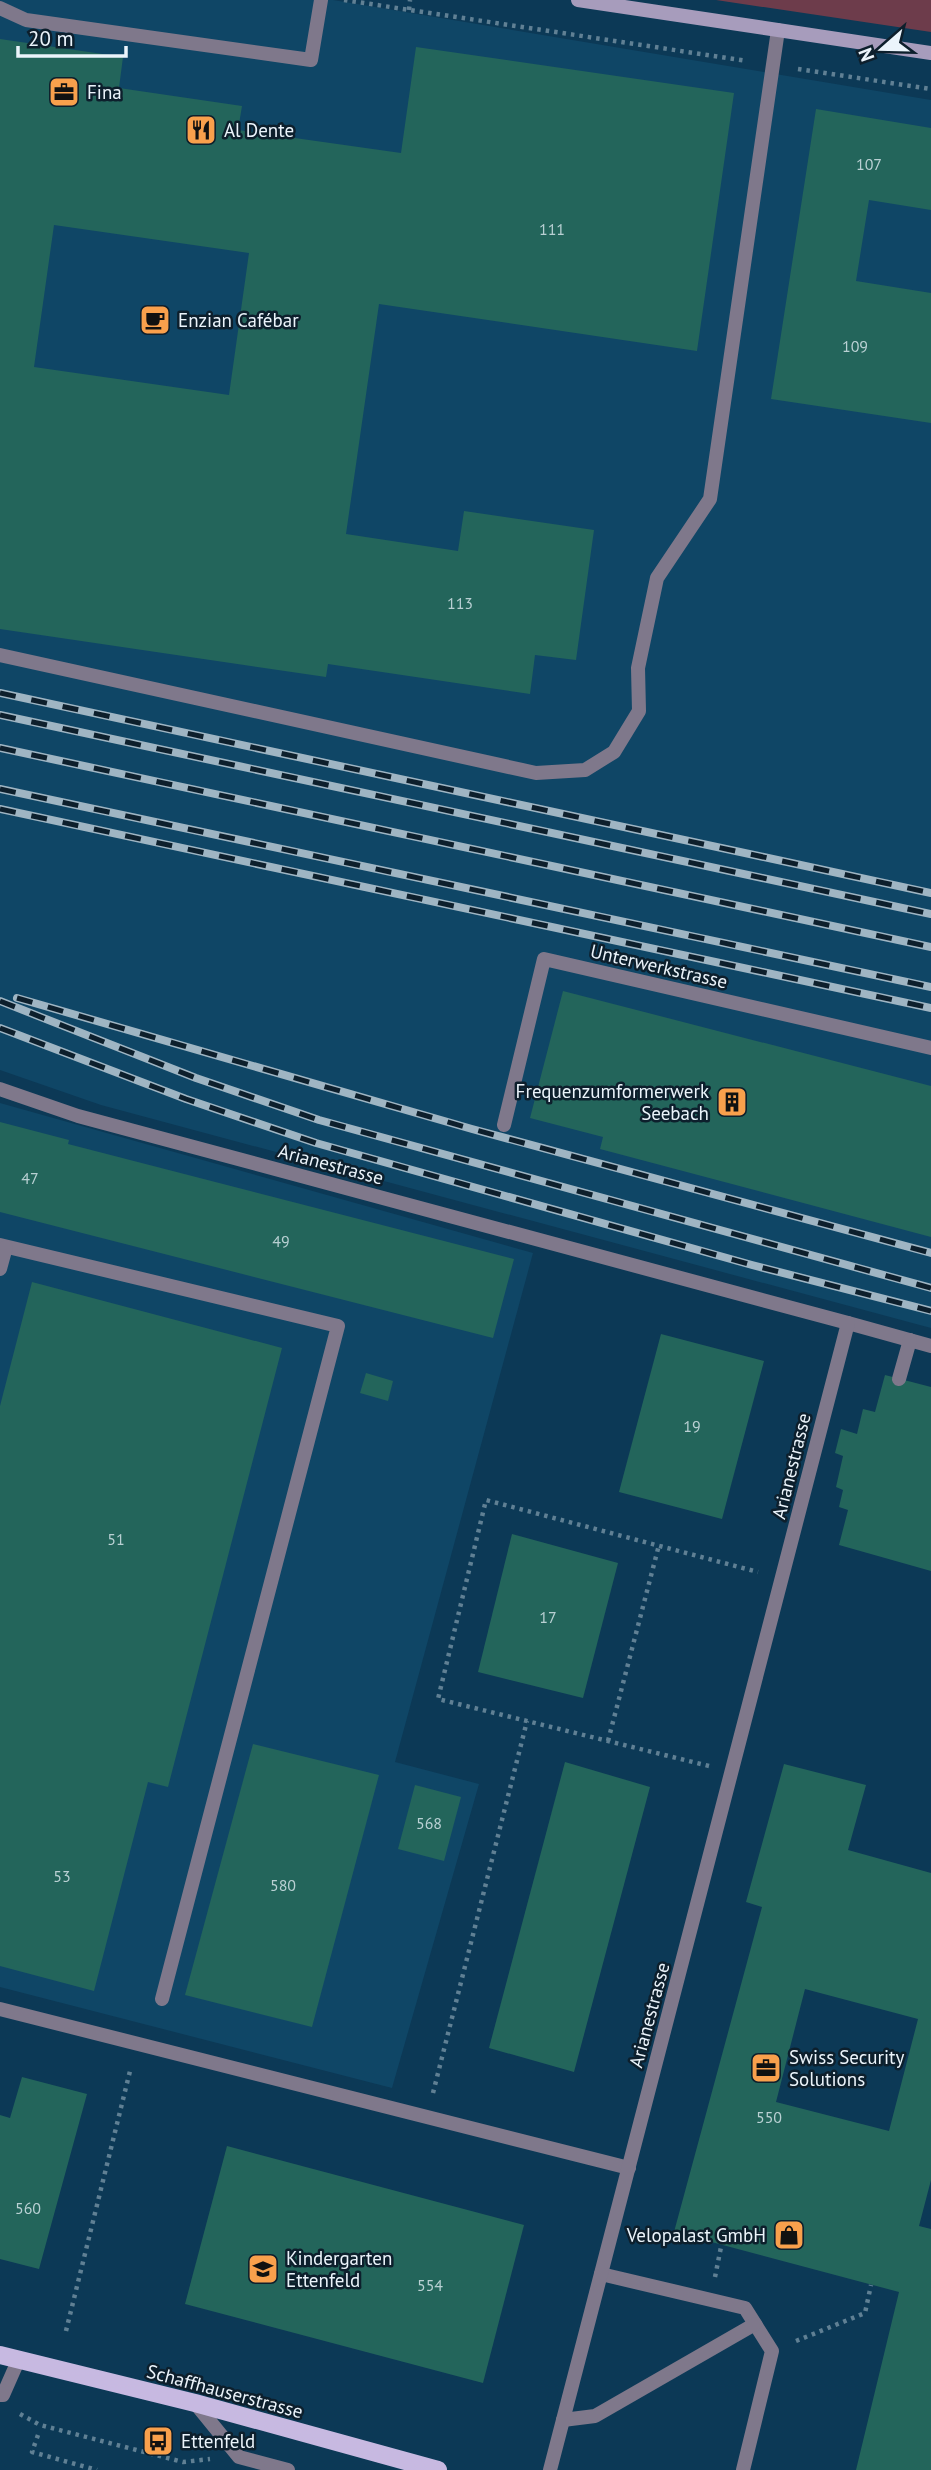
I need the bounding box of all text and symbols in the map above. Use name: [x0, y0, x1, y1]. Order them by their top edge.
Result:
scale bar: [18, 14, 126, 58]
north arrow: [847, 14, 917, 84]
text: 20 m: [28, 25, 74, 52]
text: N: [853, 45, 879, 65]
office icon: Fina: [47, 75, 81, 109]
place label: Fina: [87, 80, 122, 104]
restaurant icon: Al Dente: [184, 113, 218, 147]
place label: Al Dente: [224, 118, 294, 142]
house number: 107: [856, 154, 882, 174]
house number: 111: [539, 219, 565, 239]
cafe icon: Enzian Cafébar: [138, 303, 172, 337]
place label: Enzian Cafébar: [178, 308, 299, 332]
house number: 109: [842, 336, 868, 356]
house number: 113: [447, 593, 473, 613]
street label: Unterwerkstrasse: [588, 939, 730, 993]
place label: Frequenzumformerwerk Seebach: [516, 1079, 709, 1125]
building icon: Frequenzumformerwerk Seebach: [715, 1085, 749, 1119]
street label: Arianestrasse: [276, 1138, 386, 1190]
house number: 47: [21, 1168, 39, 1188]
house number: 49: [272, 1231, 290, 1251]
street label: Arianestrasse: [766, 1411, 816, 1521]
house number: 19: [683, 1416, 701, 1436]
house number: 51: [107, 1529, 125, 1549]
house number: 17: [539, 1607, 557, 1627]
house number: 568: [416, 1813, 442, 1833]
house number: 53: [53, 1866, 71, 1886]
house number: 580: [270, 1875, 296, 1895]
street label: Arianestrasse: [623, 1960, 675, 2070]
place label: Swiss Security Solutions: [789, 2045, 905, 2091]
office icon: Swiss Security Solutions: [749, 2051, 783, 2085]
house number: 550: [756, 2107, 782, 2127]
house number: 560: [15, 2198, 41, 2218]
shop icon: Velopalast GmbH: [772, 2218, 806, 2252]
place label: Velopalast GmbH: [626, 2223, 766, 2247]
place label: Kindergarten Ettenfeld: [286, 2246, 392, 2292]
school or university icon: Kindergarten Ettenfeld: [246, 2252, 280, 2286]
house number: 554: [417, 2275, 443, 2295]
street label: Schaffhauserstrasse: [144, 2359, 306, 2423]
bus stop icon: Ettenfeld: [141, 2424, 175, 2458]
place label: Ettenfeld: [181, 2429, 255, 2453]

